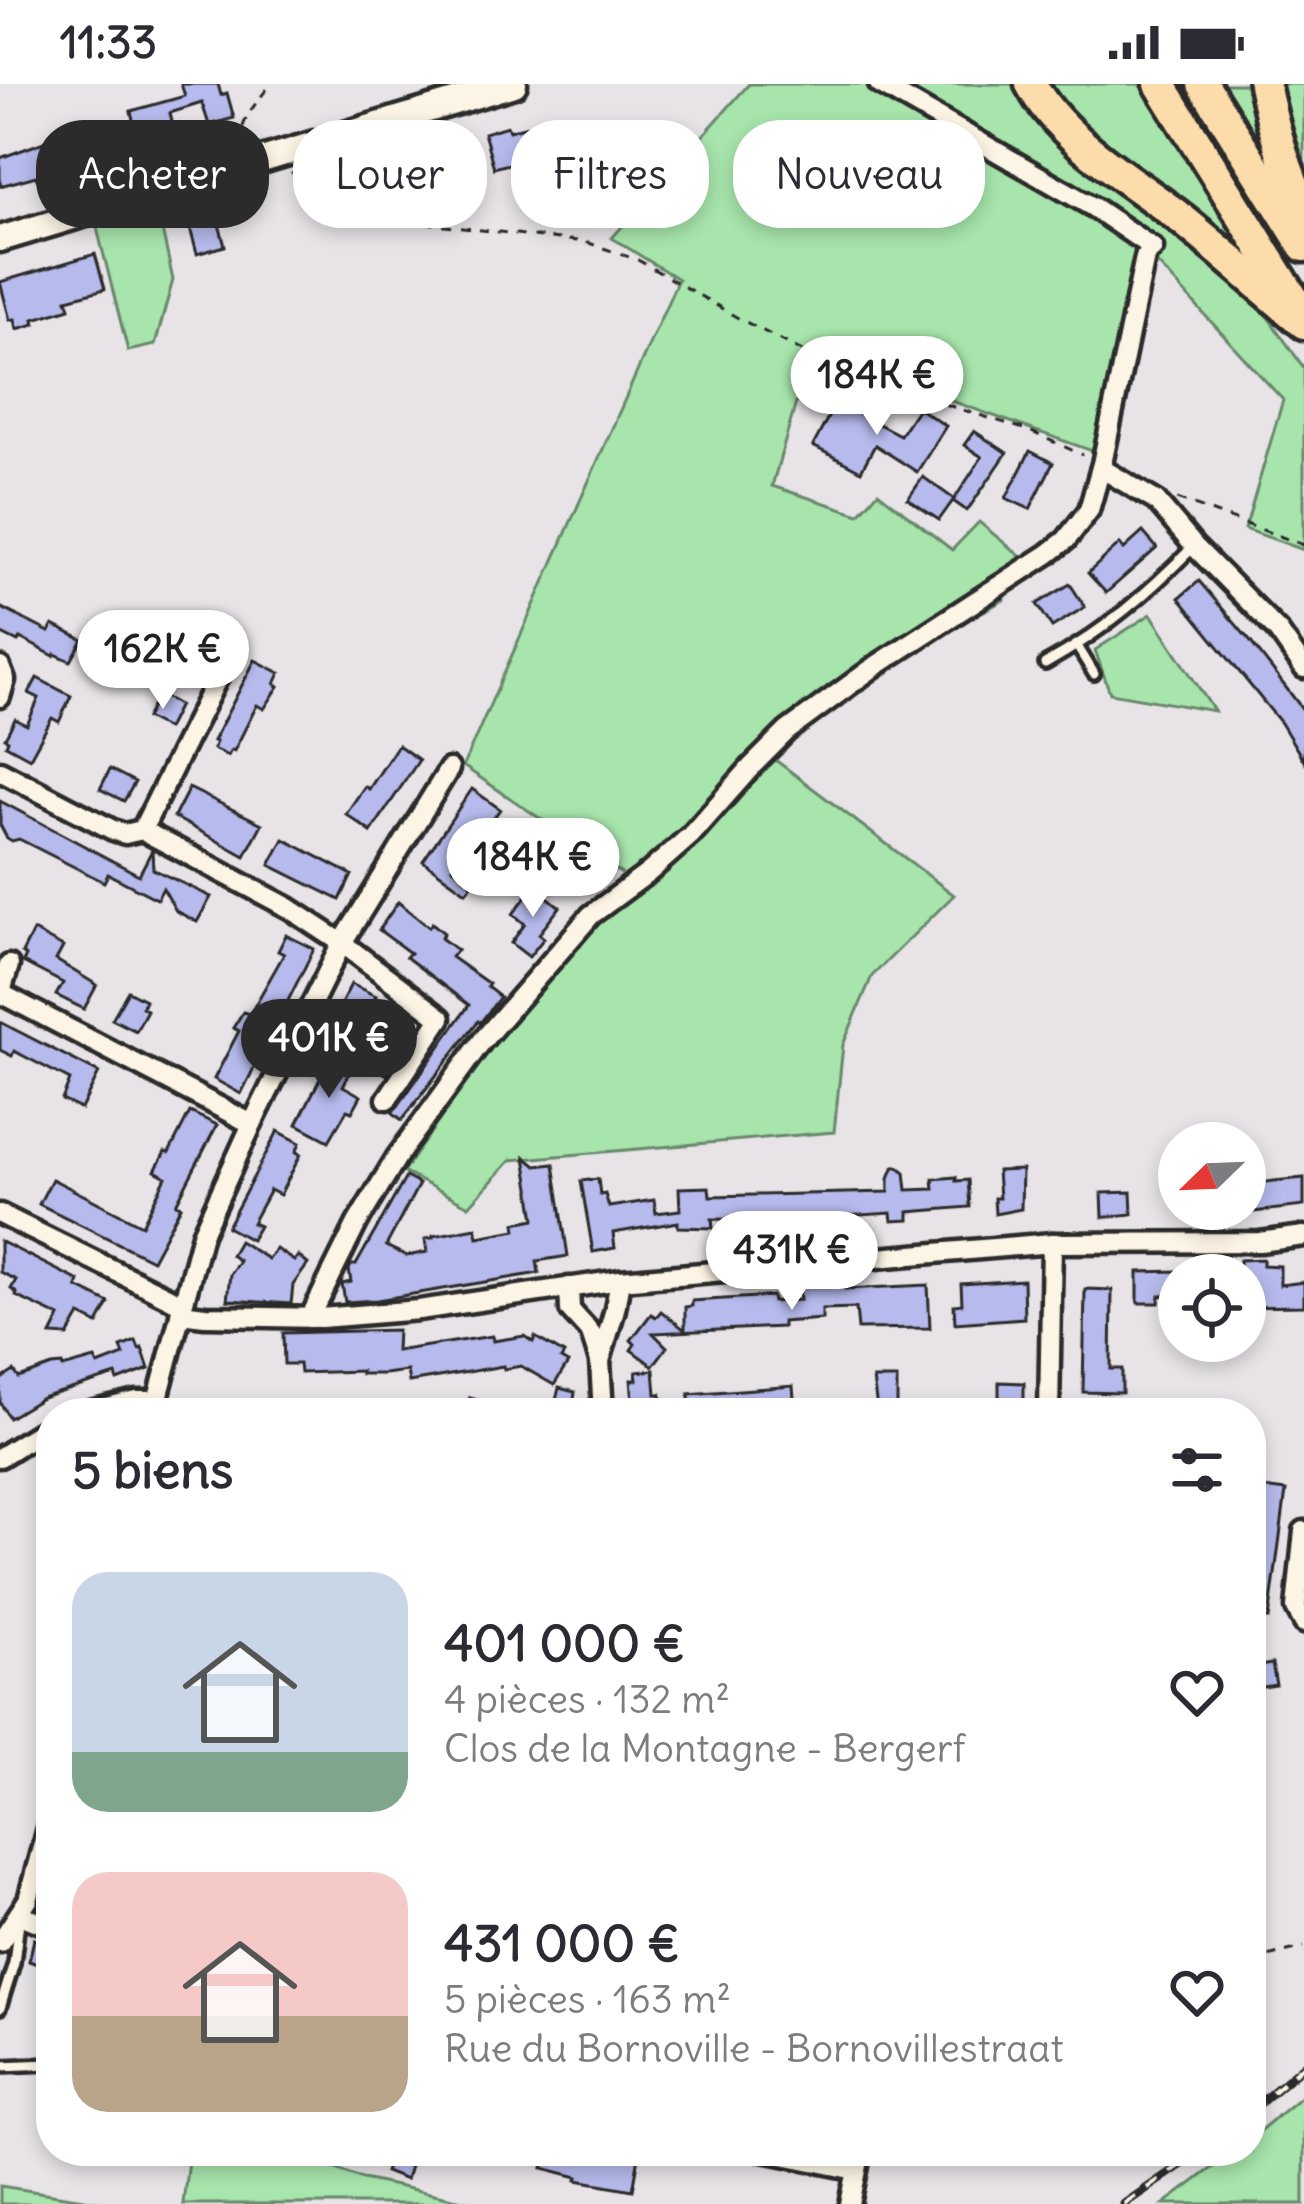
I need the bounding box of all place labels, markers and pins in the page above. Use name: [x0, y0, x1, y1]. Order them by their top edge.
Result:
pin: 184K €: [779, 336, 975, 438]
pin: 162K €: [65, 610, 261, 712]
pin: 184K €: [435, 818, 631, 920]
pin: 401K €: [231, 999, 427, 1101]
pin: 431K €: [694, 1211, 890, 1313]

